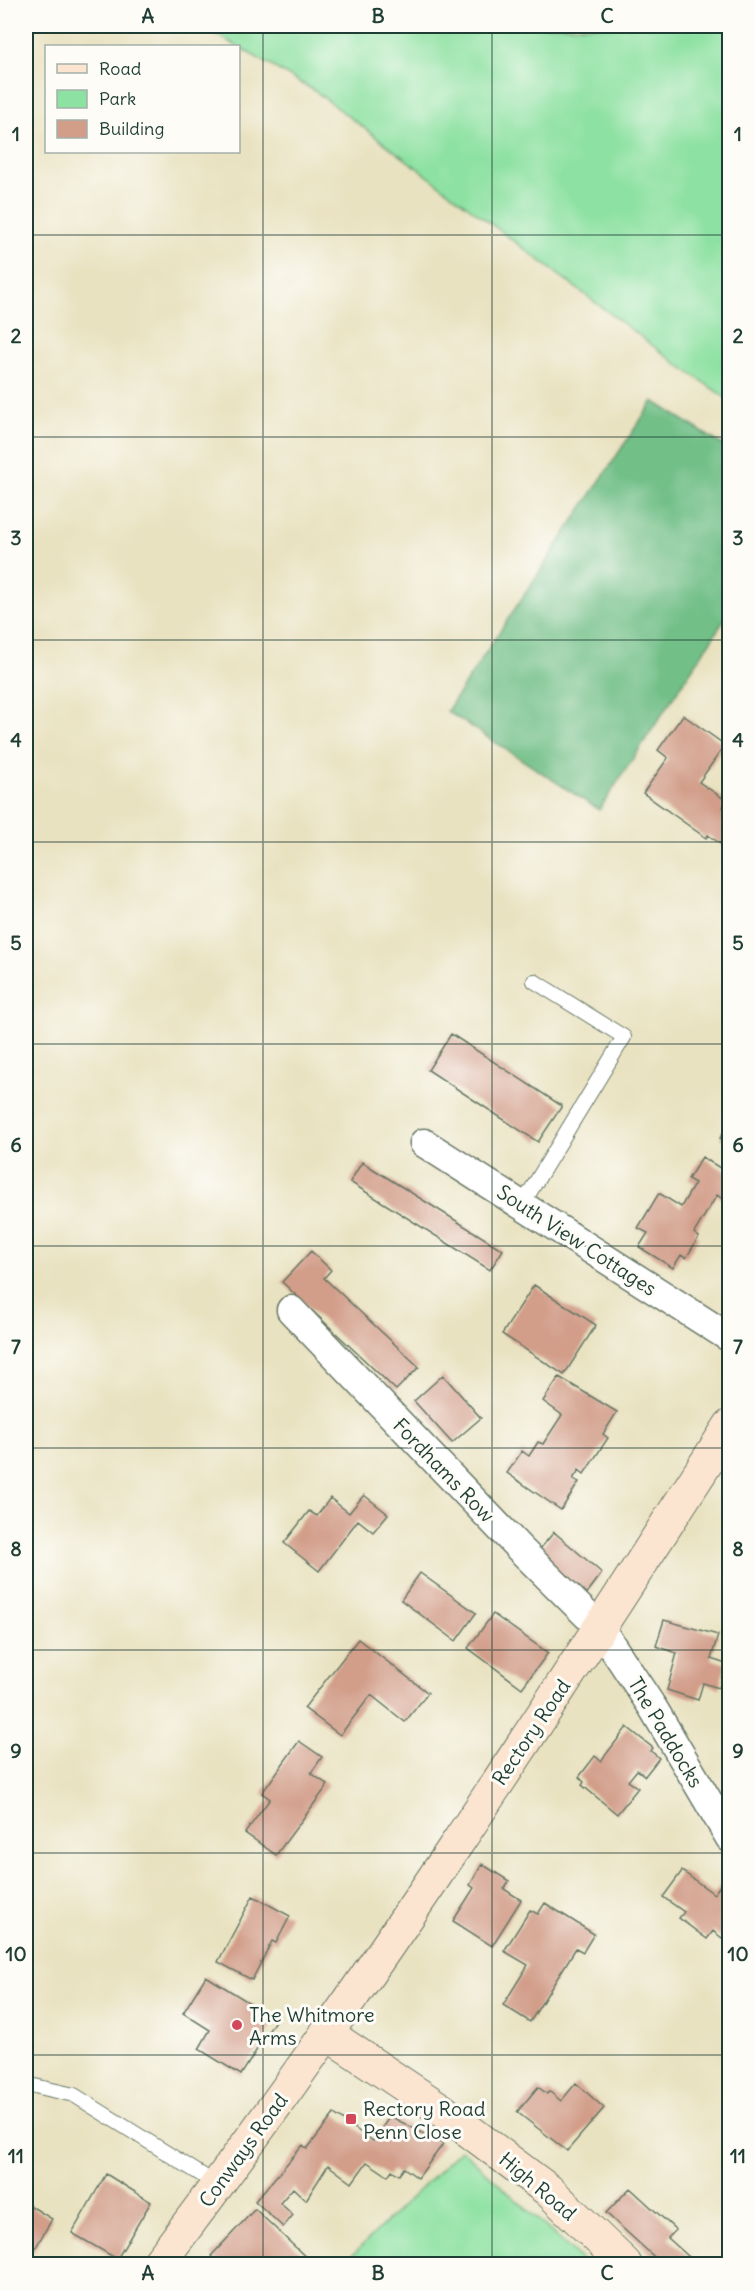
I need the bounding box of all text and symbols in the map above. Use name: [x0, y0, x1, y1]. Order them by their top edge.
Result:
text: A: [142, 3, 155, 28]
text: B: [371, 3, 385, 28]
text: C: [600, 3, 614, 28]
legend: [45, 45, 240, 153]
text: Road: [99, 57, 142, 80]
text: Park: [99, 87, 136, 110]
text: Building: [99, 117, 164, 140]
text: 1: [12, 121, 20, 146]
text: 1: [734, 121, 742, 146]
text: 2: [11, 323, 22, 348]
text: 2: [733, 323, 744, 348]
text: 3: [10, 525, 22, 550]
text: 3: [732, 525, 744, 550]
text: 4: [10, 727, 22, 752]
text: 4: [732, 727, 744, 752]
text: 5: [10, 930, 22, 955]
text: 5: [732, 930, 744, 955]
text: 6: [10, 1132, 22, 1157]
text: 6: [732, 1132, 744, 1157]
street label: South View Cottages: [493, 1179, 661, 1301]
text: 7: [11, 1334, 21, 1359]
text: 7: [733, 1334, 743, 1359]
street label: Fordhams Row: [388, 1413, 500, 1528]
text: 8: [10, 1536, 22, 1561]
text: 8: [732, 1536, 744, 1561]
street label: The Paddocks: [623, 1672, 709, 1792]
street label: Rectory Road: [486, 1674, 576, 1790]
text: 9: [10, 1738, 22, 1763]
text: 9: [732, 1738, 744, 1763]
text: 10: [5, 1941, 27, 1966]
text: 10: [727, 1941, 749, 1966]
place label: The Whitmore Arms: [249, 2002, 375, 2050]
marker: The Whitmore Arms: [230, 2018, 244, 2032]
street label: Conways Road: [193, 2088, 293, 2212]
place label: Rectory Road Penn Close: [363, 2096, 486, 2144]
marker: Rectory Road Penn Close: [344, 2112, 358, 2126]
text: 11: [8, 2143, 24, 2168]
text: 11: [730, 2143, 746, 2168]
street label: High Road: [494, 2146, 582, 2226]
text: A: [142, 2260, 155, 2285]
text: B: [371, 2260, 385, 2285]
text: C: [600, 2260, 614, 2285]

